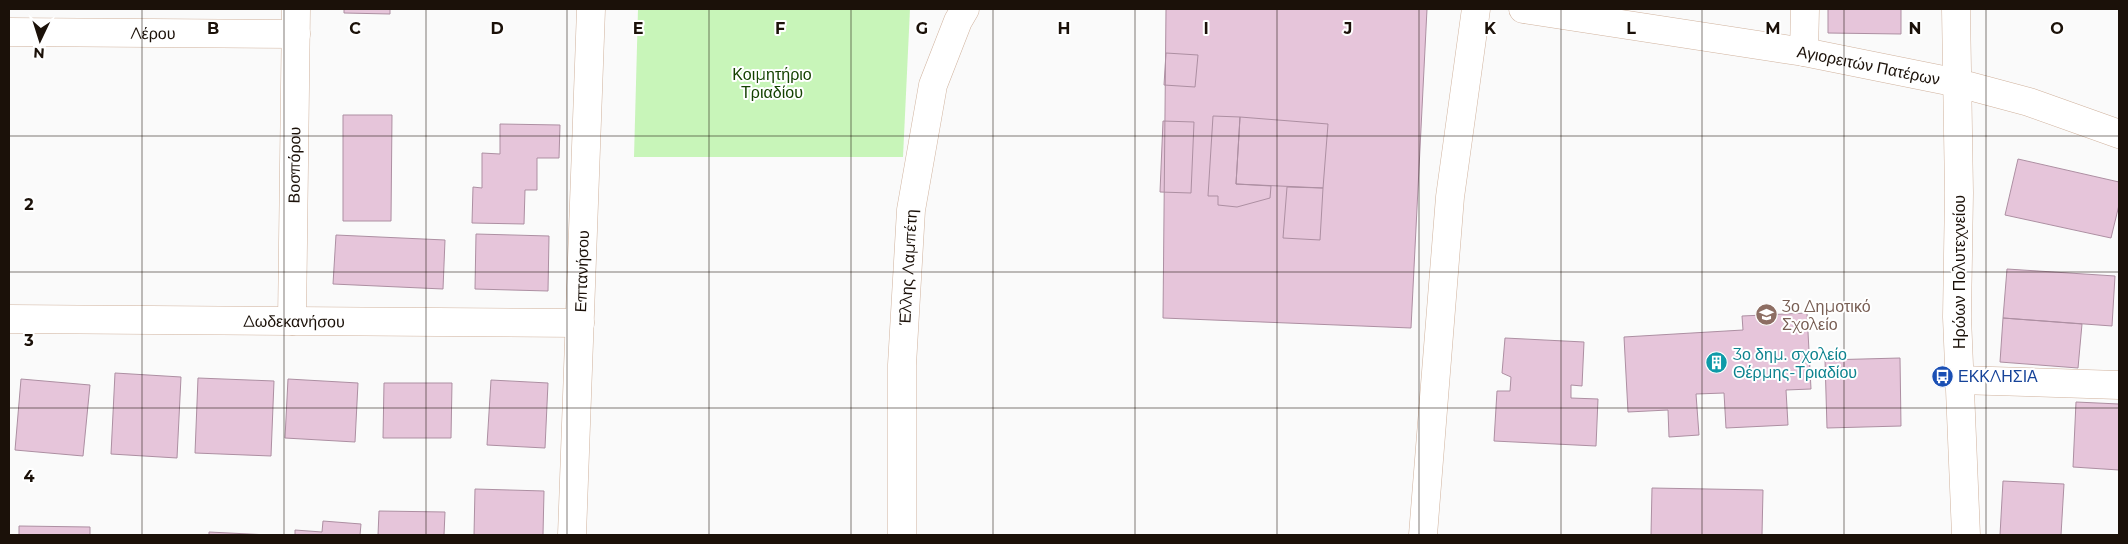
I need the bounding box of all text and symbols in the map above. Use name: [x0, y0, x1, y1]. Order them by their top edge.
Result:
north arrow: [15, 15, 65, 65]
text: B: [207, 19, 219, 38]
text: C: [349, 19, 361, 38]
text: D: [490, 19, 504, 38]
text: E: [633, 19, 643, 38]
text: F: [775, 19, 785, 38]
text: G: [916, 19, 928, 38]
text: H: [1058, 19, 1070, 38]
text: I: [1203, 19, 1209, 38]
text: J: [1343, 19, 1352, 38]
text: K: [1484, 19, 1497, 38]
text: L: [1626, 19, 1636, 38]
text: M: [1765, 19, 1781, 38]
text: N: [1909, 19, 1921, 38]
text: O: [2050, 19, 2064, 38]
street label: Λέρου: [130, 24, 176, 43]
street label: Αγιορειτών Πατέρων: [1796, 42, 1941, 89]
text: N: [33, 44, 45, 62]
park label: Κοιμητήριο Τριαδίου: [732, 65, 812, 102]
street label: Βοσπόρου: [285, 127, 304, 203]
text: 2: [24, 195, 34, 214]
street label: Ηρώων Πολυτεχνείου: [1950, 195, 1969, 349]
street label: Έλλης Λαμπέτη: [895, 209, 921, 327]
street label: Επτανήσου: [571, 230, 593, 313]
place label: 3ο Δημοτικό Σχολείο: [1782, 297, 1871, 334]
school or university icon: 3ο Δημοτικό Σχολείο: [1754, 303, 1778, 327]
street label: Δωδεκανήσου: [243, 312, 345, 331]
text: 3: [23, 331, 34, 350]
place label: 3ο δημ. σχολείο Θέρμης-Τριαδίου: [1733, 345, 1857, 382]
building icon: 3ο δημ. σχολείο Θέρμης-Τριαδίου: [1705, 351, 1729, 375]
bus stop icon: ΕΚΚΛΗΣΙΑ: [1930, 364, 1954, 388]
place label: ΕΚΚΛΗΣΙΑ: [1958, 367, 2038, 386]
text: 4: [23, 467, 35, 486]

